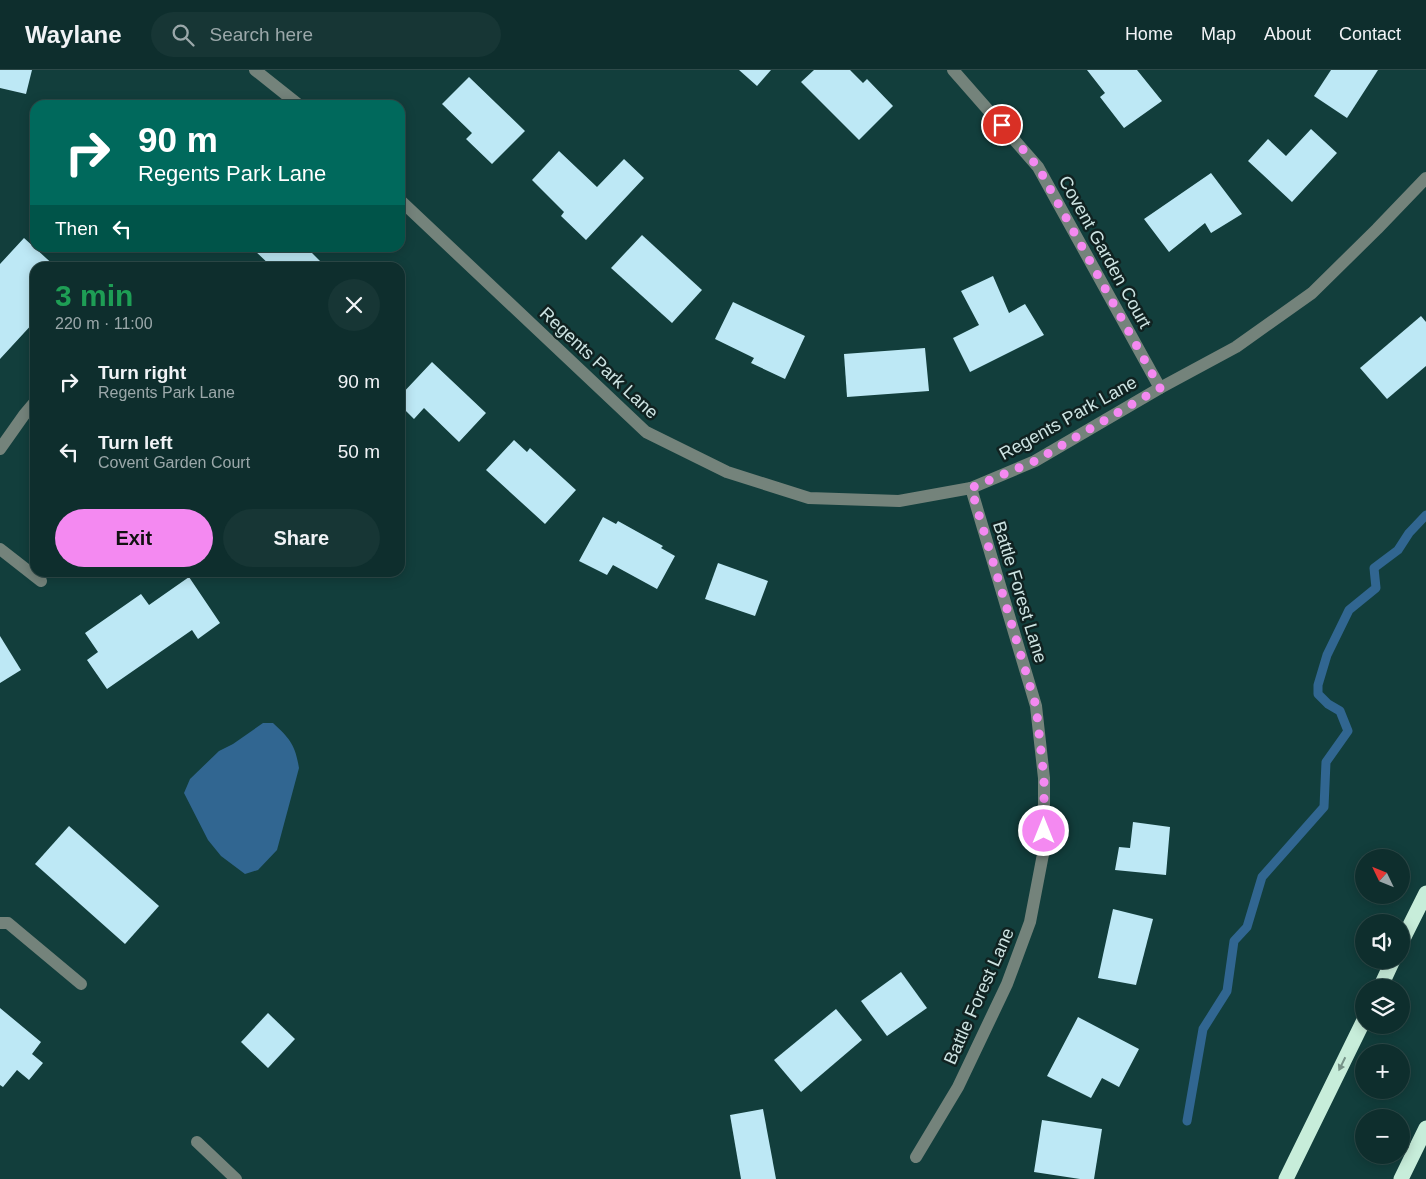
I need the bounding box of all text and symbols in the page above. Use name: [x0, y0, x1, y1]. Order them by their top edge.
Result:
search box: [151, 12, 501, 57]
text: Waylane: [25, 21, 121, 48]
icon: search: [169, 21, 197, 49]
text: Search here: [209, 24, 313, 45]
text: Home: [1125, 24, 1173, 44]
text: Map: [1201, 24, 1236, 44]
text: About: [1264, 24, 1311, 44]
text: Contact: [1339, 24, 1401, 44]
pin: [981, 104, 1023, 146]
icon: arrive: [988, 111, 1016, 139]
icon: right: [55, 120, 120, 185]
text: 90 m: [138, 120, 218, 159]
text: Regents Park Lane: [138, 161, 326, 186]
street label: Covent Garden Court: [1055, 172, 1155, 332]
icon: left: [108, 215, 136, 243]
text: Then: [55, 218, 98, 239]
text: 3 min: [55, 279, 133, 312]
button: close: [328, 279, 380, 331]
street label: Regents Park Lane: [536, 303, 662, 423]
text: 220 m · 11:00: [55, 315, 153, 332]
text: Turn right: [98, 362, 186, 383]
icon: right: [55, 368, 83, 396]
text: 90 m: [338, 371, 380, 392]
street label: Regents Park Lane: [996, 372, 1140, 464]
text: Regents Park Lane: [98, 384, 235, 401]
text: Turn left: [98, 432, 173, 453]
icon: left: [55, 438, 83, 466]
text: 50 m: [338, 441, 380, 462]
text: Covent Garden Court: [98, 454, 250, 471]
button: Exit: [55, 509, 213, 567]
button: Share: [223, 509, 380, 567]
street label: Battle Forest Lane: [989, 519, 1051, 665]
position arrow: [1017, 804, 1069, 856]
north arrow: [1355, 849, 1410, 904]
map controls: [1355, 849, 1410, 1164]
button: sound: [1355, 914, 1410, 969]
street label: Battle Forest Lane: [940, 925, 1018, 1067]
button: layers: [1355, 979, 1410, 1034]
button: +: [1355, 1044, 1410, 1099]
one-way arrow: [1338, 1057, 1346, 1071]
button: −: [1355, 1109, 1410, 1164]

